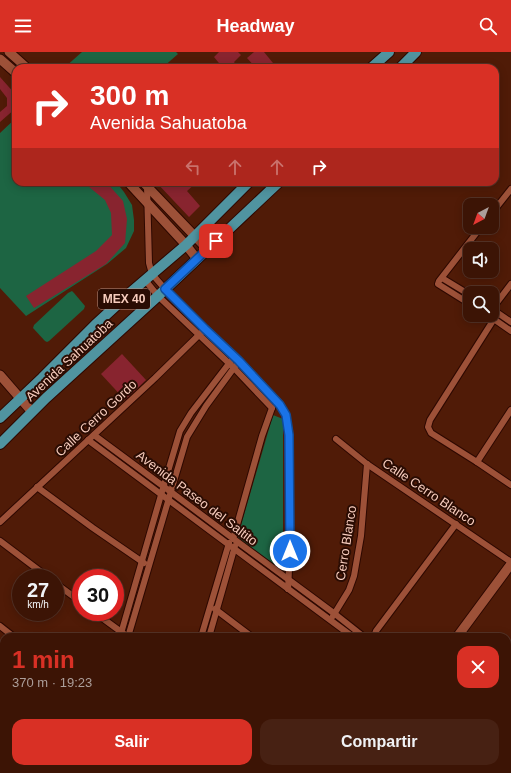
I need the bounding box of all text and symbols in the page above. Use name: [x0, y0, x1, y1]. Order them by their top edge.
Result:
icon: menu: [12, 15, 34, 37]
icon: search: [477, 15, 499, 37]
text: Headway: [216, 16, 295, 36]
icon: right: [24, 80, 76, 132]
text: 300 m: [90, 80, 169, 111]
text: Avenida Sahuatoba: [90, 113, 247, 133]
icon: left: [182, 156, 204, 178]
icon: ahead: [224, 156, 246, 178]
icon: ahead: [266, 156, 288, 178]
icon: right: [308, 156, 330, 178]
north arrow: [463, 198, 499, 234]
map controls: [463, 198, 499, 322]
pin: [199, 224, 233, 258]
icon: arrive: [205, 230, 227, 252]
button: sound: [463, 242, 499, 278]
button: search: [463, 286, 499, 322]
road number: MEX 40: [98, 289, 150, 309]
street label: Avenida Sahuatoba: [22, 315, 116, 404]
street label: Calle Cerro Gordo: [52, 377, 140, 459]
street label: Avenida Paseo del Saltito: [133, 447, 261, 549]
street label: Calle Cerro Blanco: [380, 455, 478, 529]
street label: Cerro Blanco: [333, 504, 359, 582]
position arrow: [269, 530, 311, 572]
speed limit sign: 30: [72, 569, 124, 621]
text: 27: [27, 579, 49, 601]
text: km/h: [27, 599, 49, 610]
text: 1 min: [12, 646, 75, 673]
button: close: [457, 646, 499, 688]
text: 370 m · 19:23: [12, 675, 92, 690]
button: Salir: [12, 719, 252, 765]
button: Compartir: [260, 719, 499, 765]

